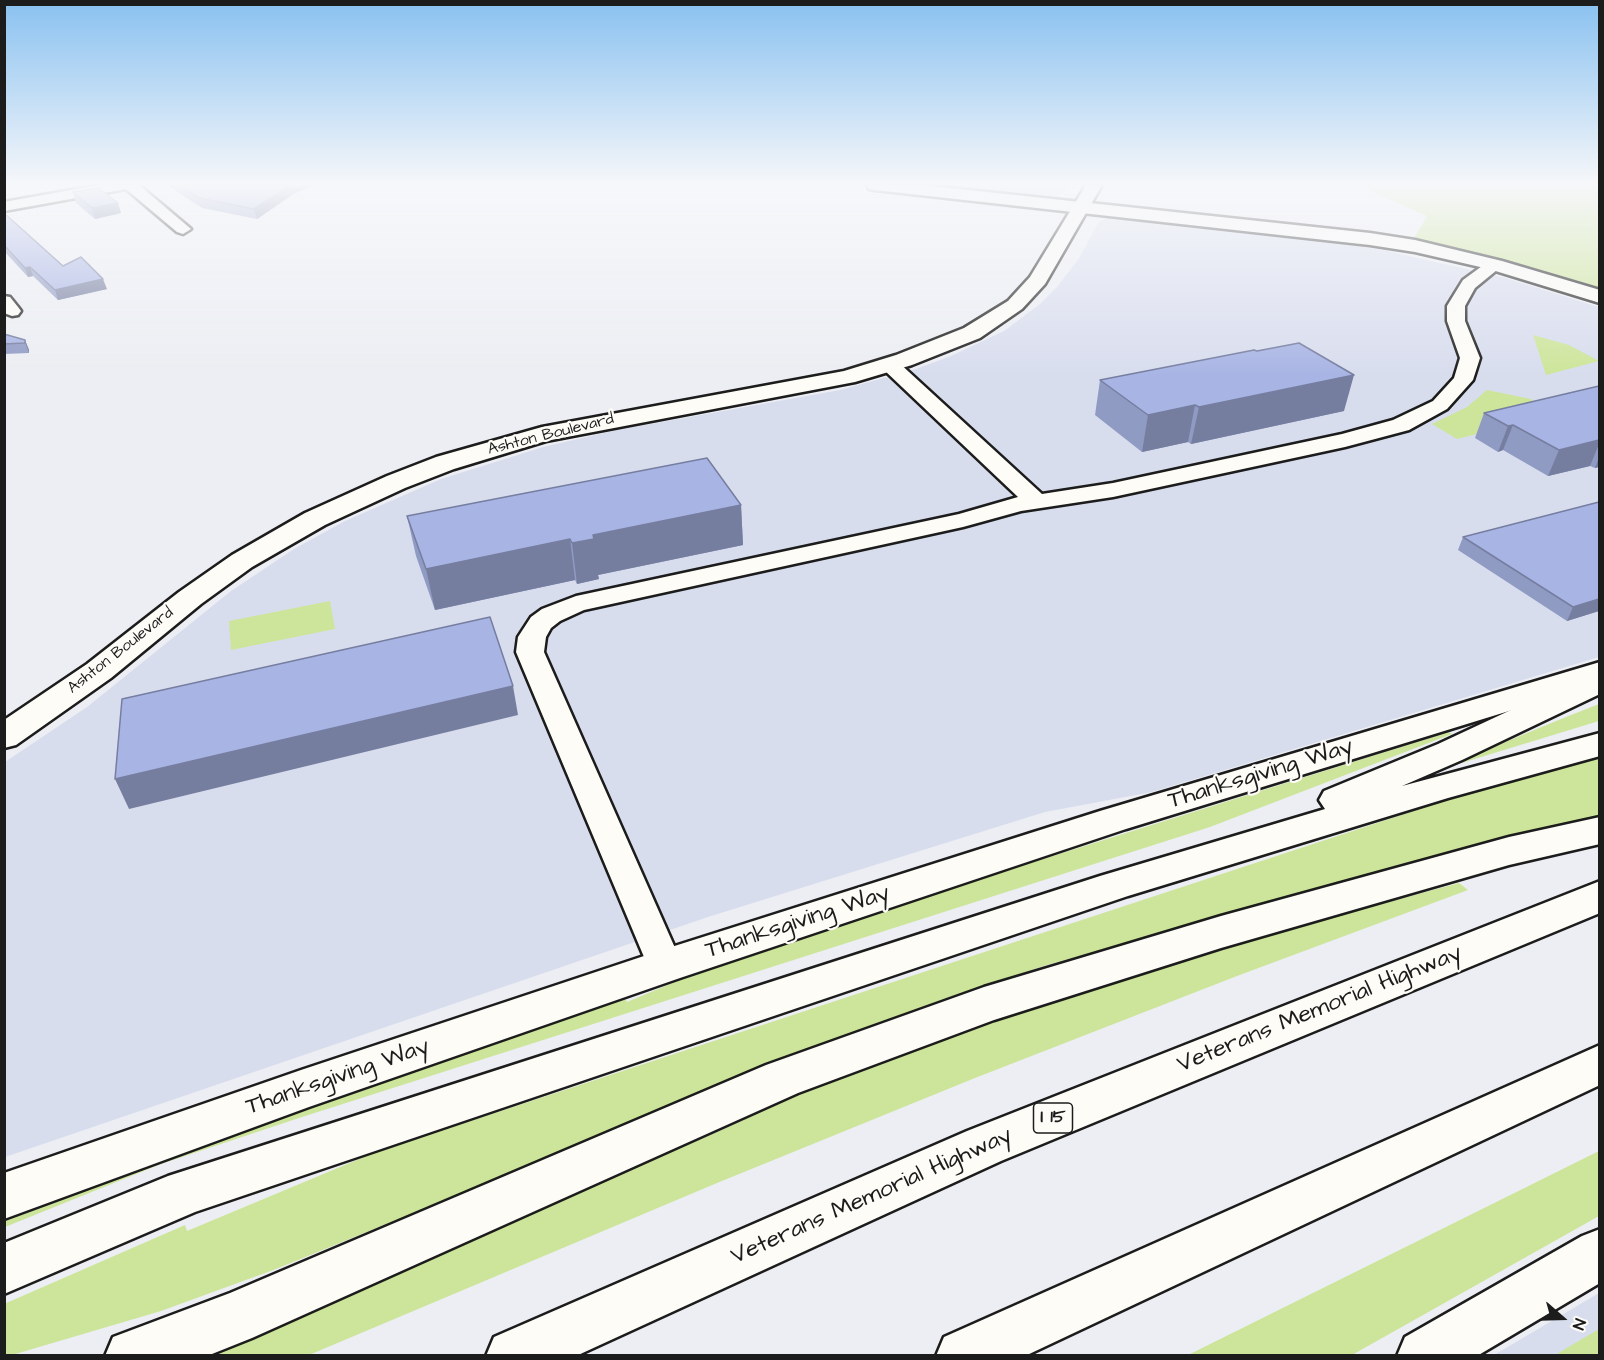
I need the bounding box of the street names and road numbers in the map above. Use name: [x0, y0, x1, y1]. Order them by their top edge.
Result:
street label: Ashton Boulevard: [486, 410, 616, 460]
street label: Ashton Boulevard: [64, 604, 178, 698]
street label: Thanksgiving Way: [1165, 733, 1357, 817]
street label: Thanksgiving Way: [702, 880, 894, 966]
street label: Veterans Memorial Highway: [1173, 940, 1467, 1080]
street label: Thanksgiving Way: [243, 1033, 433, 1123]
road number: I 15: [1034, 1103, 1072, 1133]
street label: Veterans Memorial Highway: [727, 1122, 1017, 1272]

